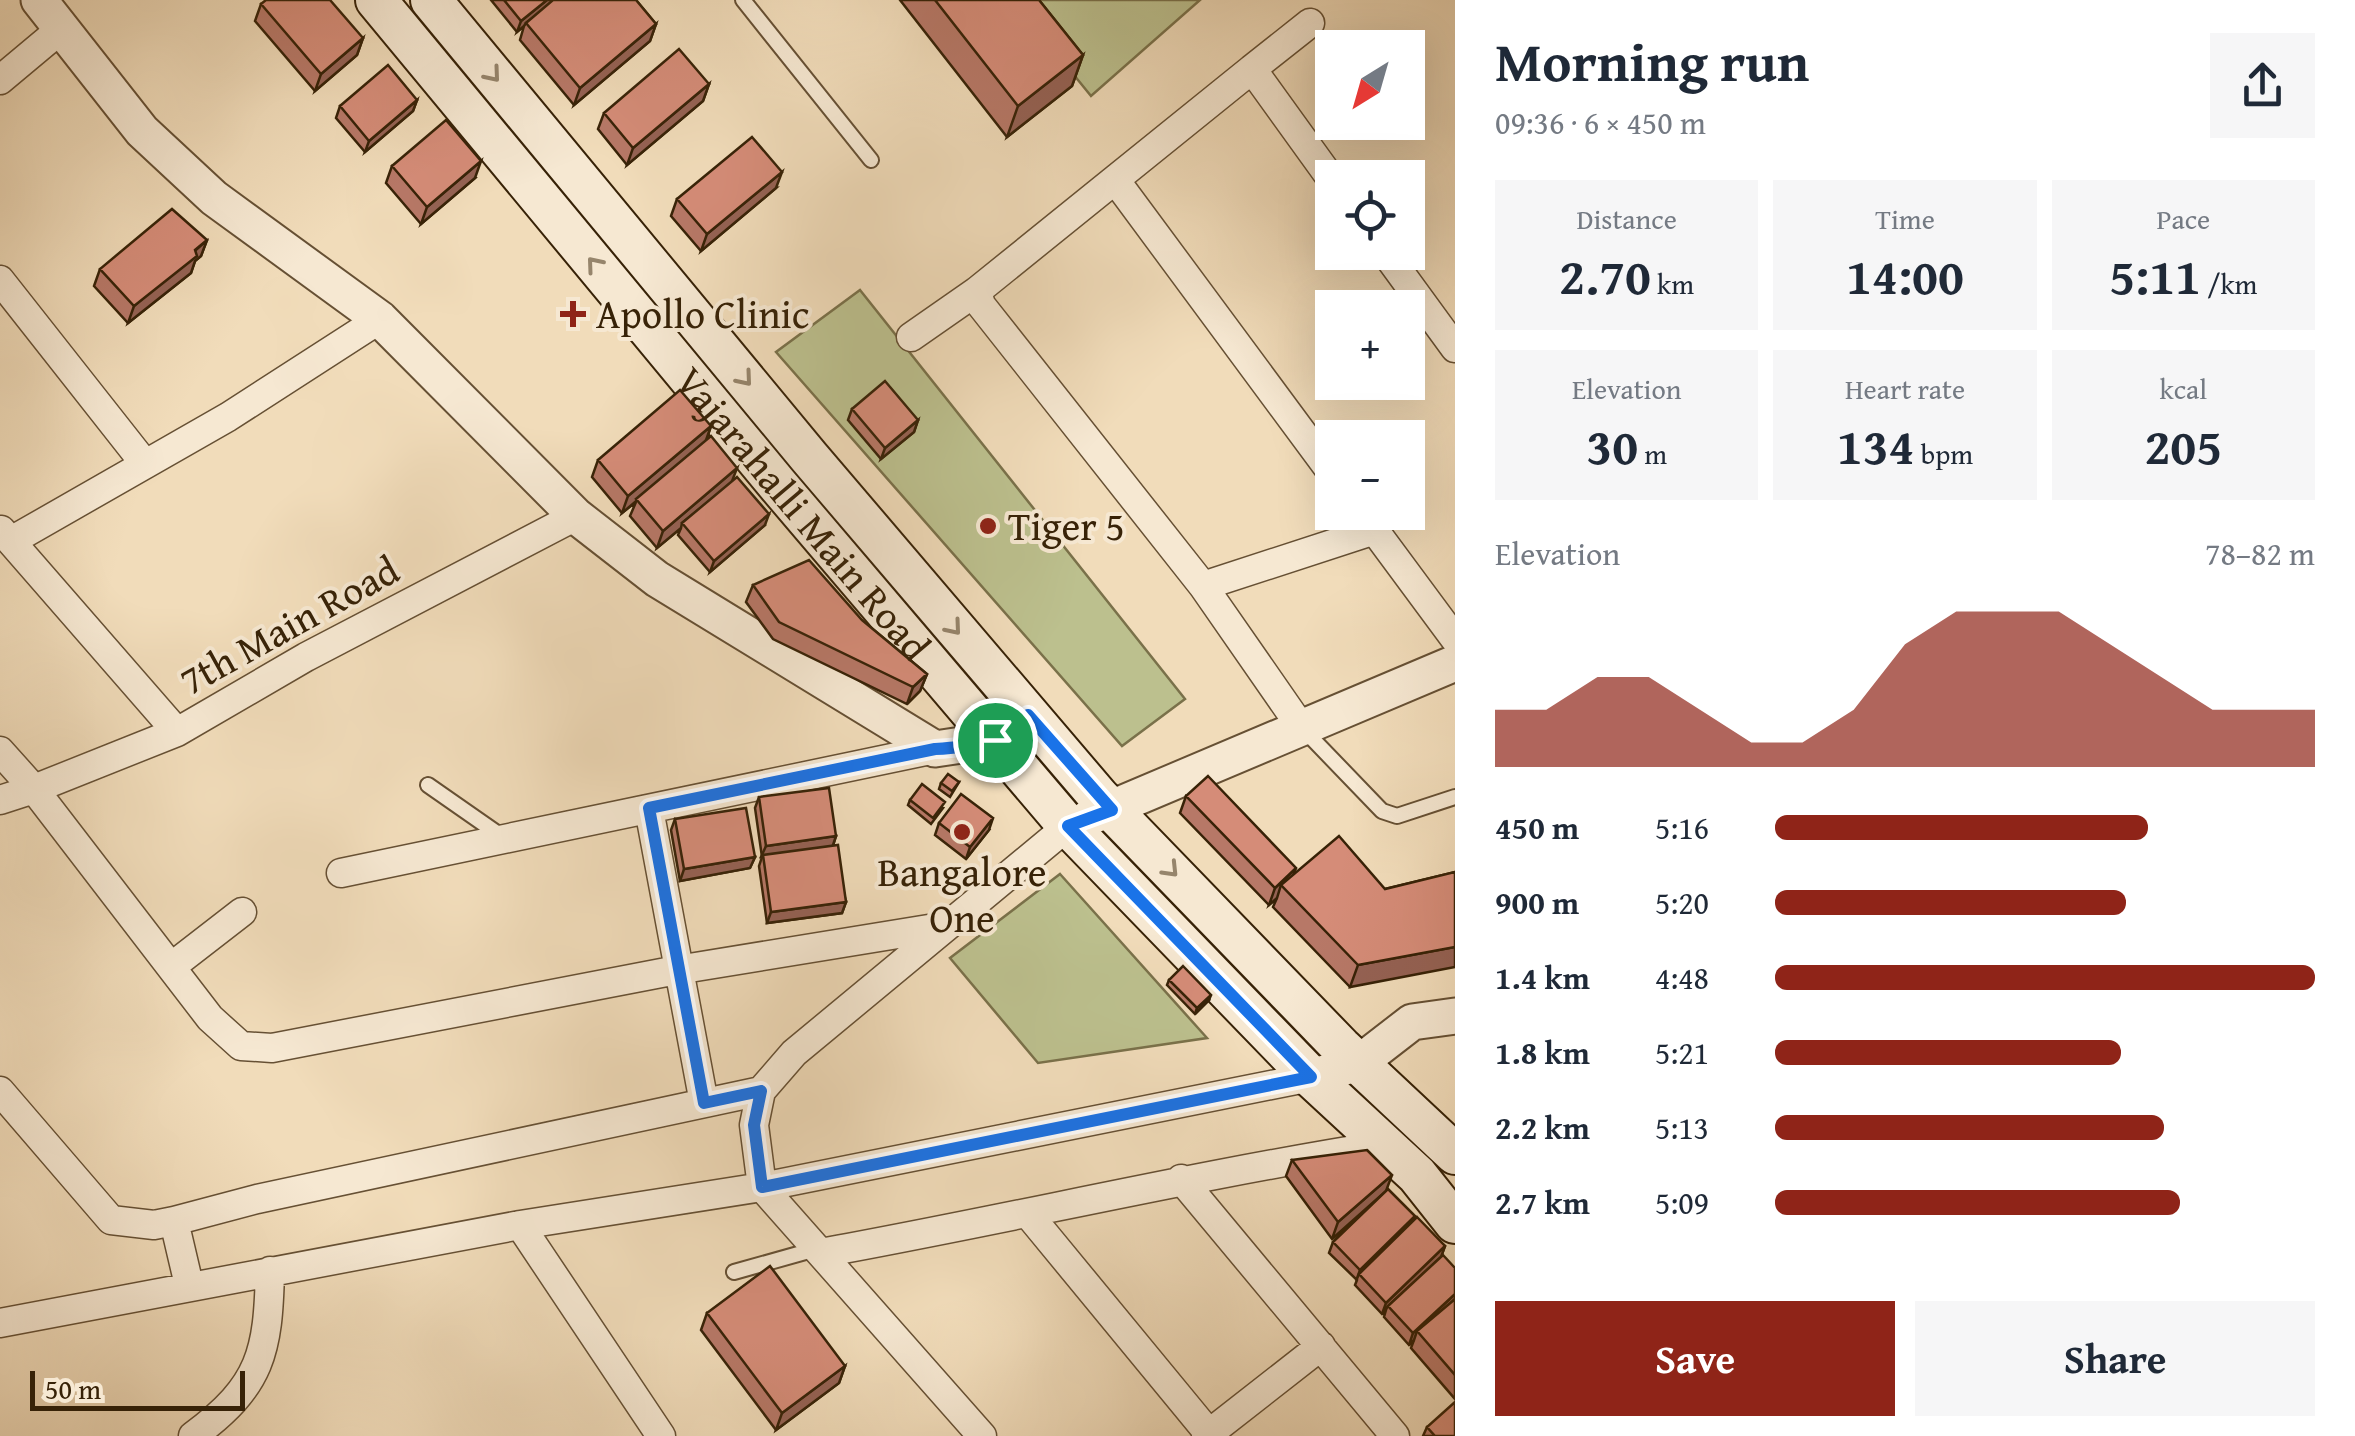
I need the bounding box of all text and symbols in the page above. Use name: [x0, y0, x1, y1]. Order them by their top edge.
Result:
text: Morning run: [1495, 21, 1809, 101]
north arrow: [1315, 30, 1425, 140]
map controls: [1315, 30, 1425, 530]
button: share: [2210, 33, 2315, 138]
one-way arrow: [481, 64, 499, 82]
text: 09:36 · 6 × 450 m: [1495, 99, 1706, 146]
button: locate: [1315, 160, 1425, 270]
text: Distance: [1576, 198, 1677, 239]
text: Time: [1875, 198, 1935, 239]
text: Pace: [2156, 198, 2210, 239]
text: 2.70: [1559, 239, 1651, 312]
text: 14:00: [1846, 239, 1964, 312]
text: 5:11: [2109, 239, 2201, 312]
one-way arrow: [588, 257, 606, 275]
text: km: [1651, 263, 1694, 304]
text: /km: [2201, 263, 2257, 304]
place label: Apollo Clinic: [596, 284, 810, 343]
button: +: [1315, 290, 1425, 400]
marker: Apollo Clinic: [560, 301, 586, 327]
street label: Vajarahalli Main Road: [662, 353, 945, 674]
one-way arrow: [733, 368, 751, 386]
text: Elevation: [1572, 368, 1681, 409]
text: Heart rate: [1845, 368, 1965, 409]
text: kcal: [2159, 368, 2207, 409]
text: 30: [1586, 409, 1638, 482]
text: 134: [1837, 409, 1915, 482]
text: 205: [2144, 409, 2222, 482]
button: −: [1315, 420, 1425, 530]
text: m: [1638, 433, 1667, 474]
text: bpm: [1915, 433, 1973, 474]
place label: Tiger 5: [1008, 496, 1125, 555]
marker: Tiger 5: [977, 515, 999, 537]
text: Elevation: [1495, 530, 1620, 577]
text: 78–82 m: [2205, 530, 2315, 577]
street label: 7th Main Road: [168, 540, 410, 709]
one-way arrow: [943, 617, 961, 635]
pin: [953, 698, 1038, 783]
icon: arrive: [968, 713, 1023, 768]
text: 450 m: [1495, 804, 1579, 851]
text: 5:16: [1655, 804, 1709, 851]
marker: Bangalore One: [951, 821, 973, 843]
place label: Bangalore One: [877, 842, 1047, 947]
one-way arrow: [1159, 859, 1177, 877]
text: 900 m: [1495, 879, 1579, 926]
text: 5:20: [1655, 879, 1709, 926]
text: 1.4 km: [1495, 954, 1590, 1001]
text: 4:48: [1655, 954, 1709, 1001]
text: 1.8 km: [1495, 1029, 1590, 1076]
text: 5:21: [1655, 1029, 1709, 1076]
text: 2.2 km: [1495, 1104, 1590, 1151]
text: 5:13: [1655, 1104, 1709, 1151]
text: 2.7 km: [1495, 1179, 1590, 1226]
text: 5:09: [1655, 1179, 1709, 1226]
button: Save: [1495, 1301, 1895, 1416]
button: Share: [1915, 1301, 2315, 1416]
scale bar: [30, 1366, 245, 1410]
text: 50 m: [45, 1368, 101, 1409]

